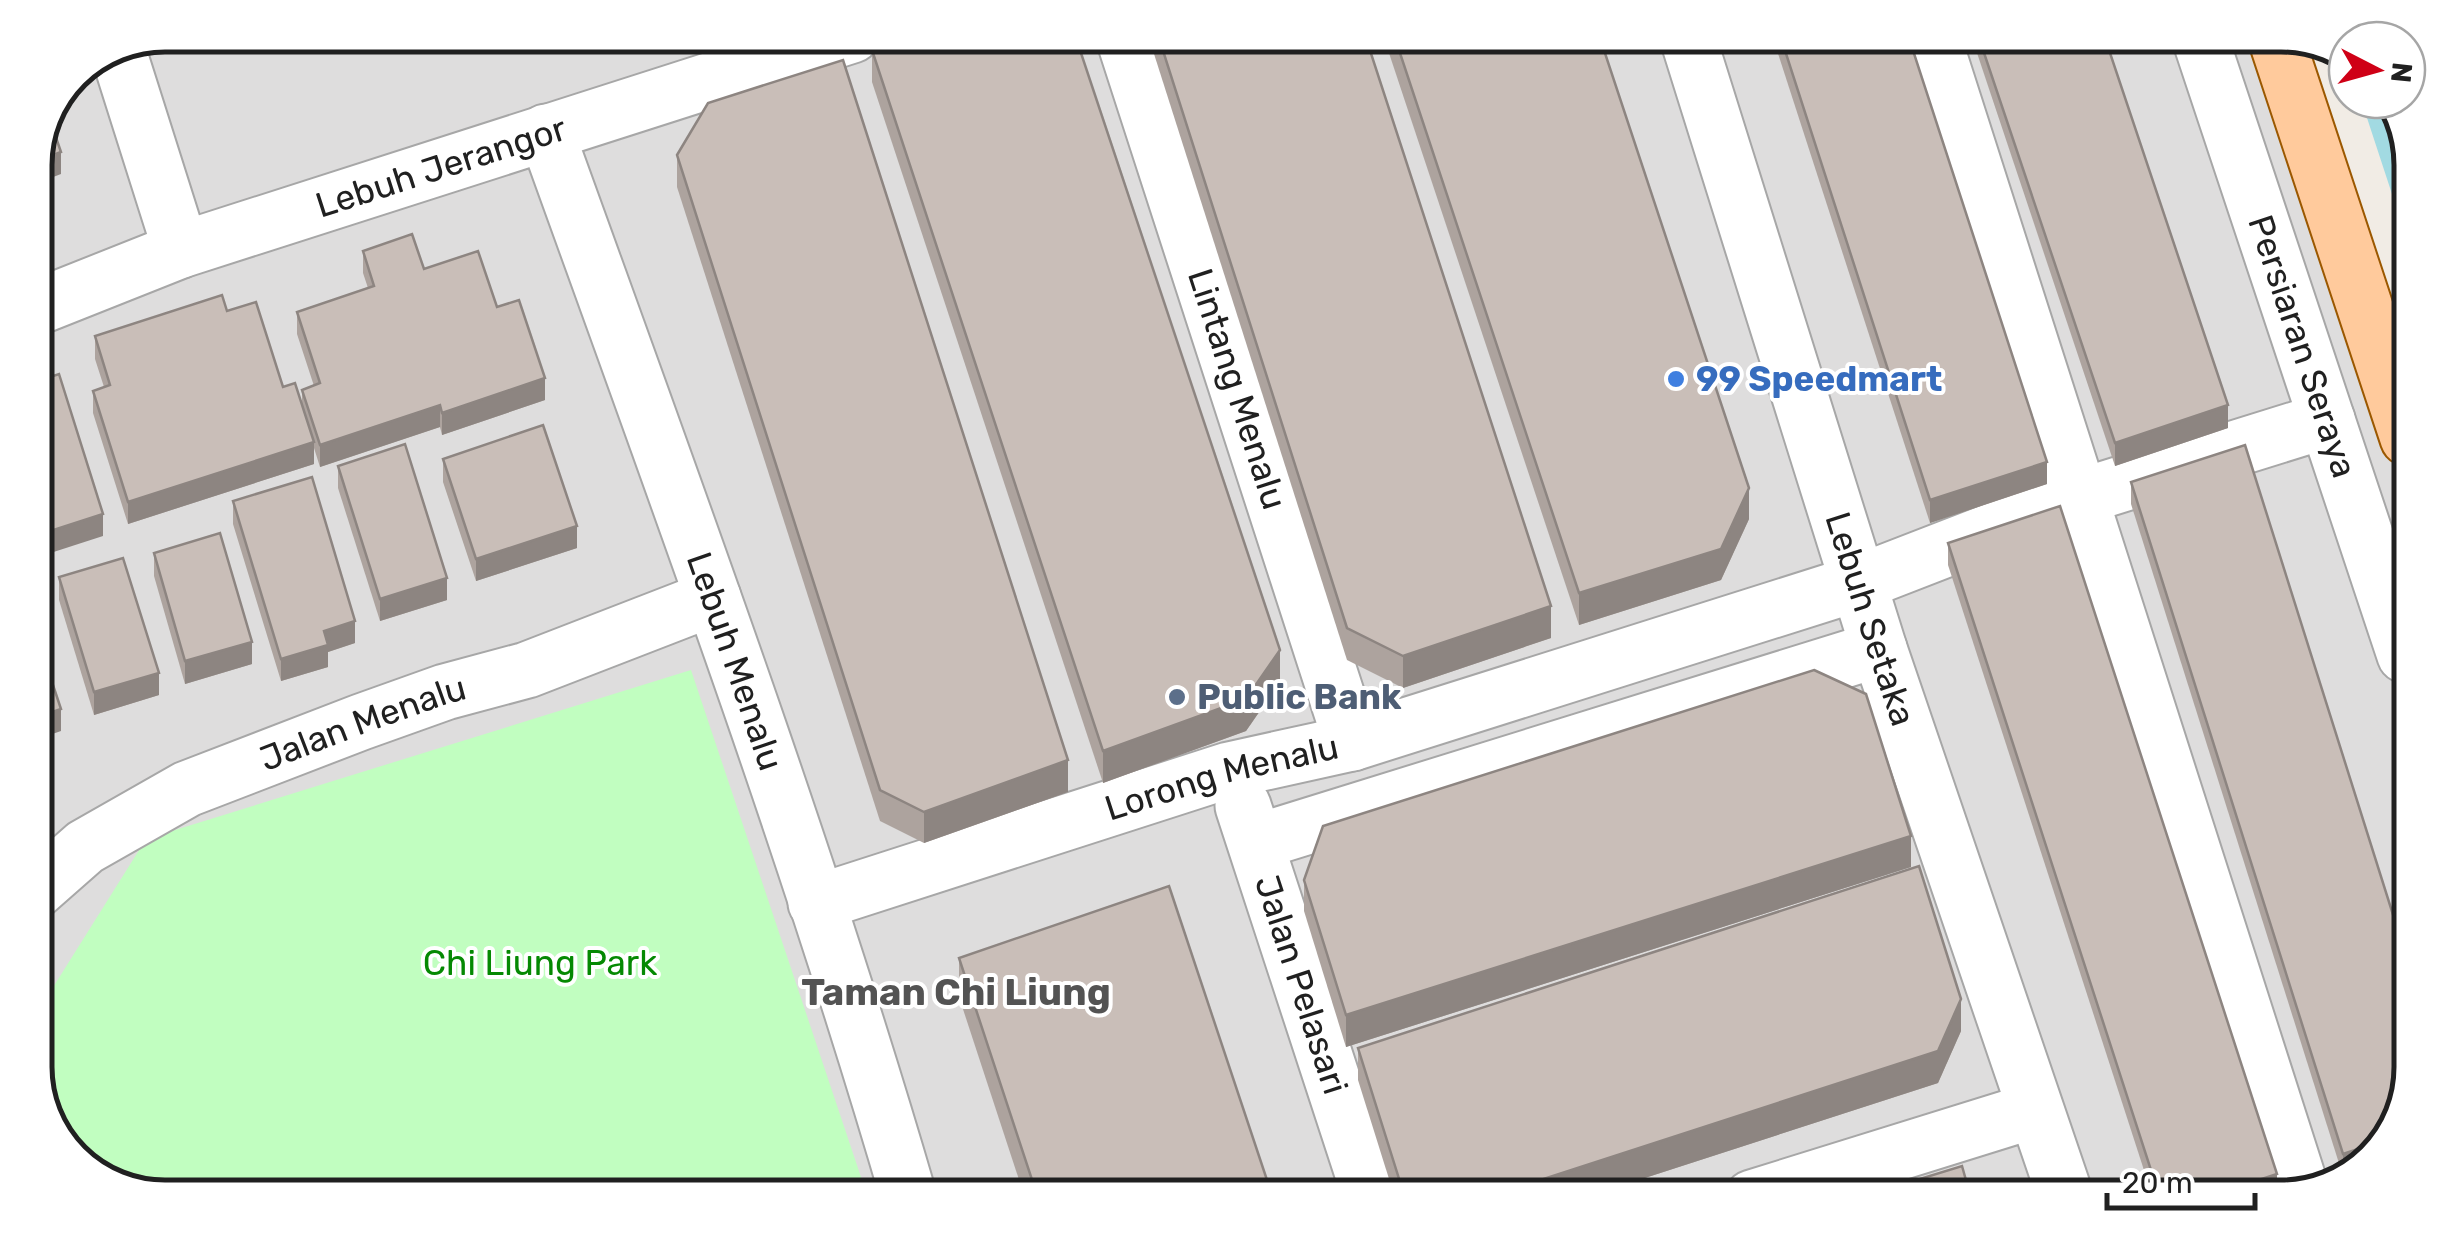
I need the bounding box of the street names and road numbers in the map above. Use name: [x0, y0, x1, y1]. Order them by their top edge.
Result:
street label: Lebuh Jerangor: [310, 107, 571, 226]
street label: Persiaran Seraya: [2239, 210, 2366, 483]
street label: Lintang Menalu: [1179, 263, 1296, 515]
street label: Lebuh Setaka: [1816, 507, 1925, 731]
street label: Lebuh Menalu: [678, 546, 792, 776]
street label: Jalan Menalu: [254, 666, 470, 780]
street label: Lorong Menalu: [1100, 726, 1342, 830]
street label: Jalan Pelasari: [1246, 870, 1357, 1099]

